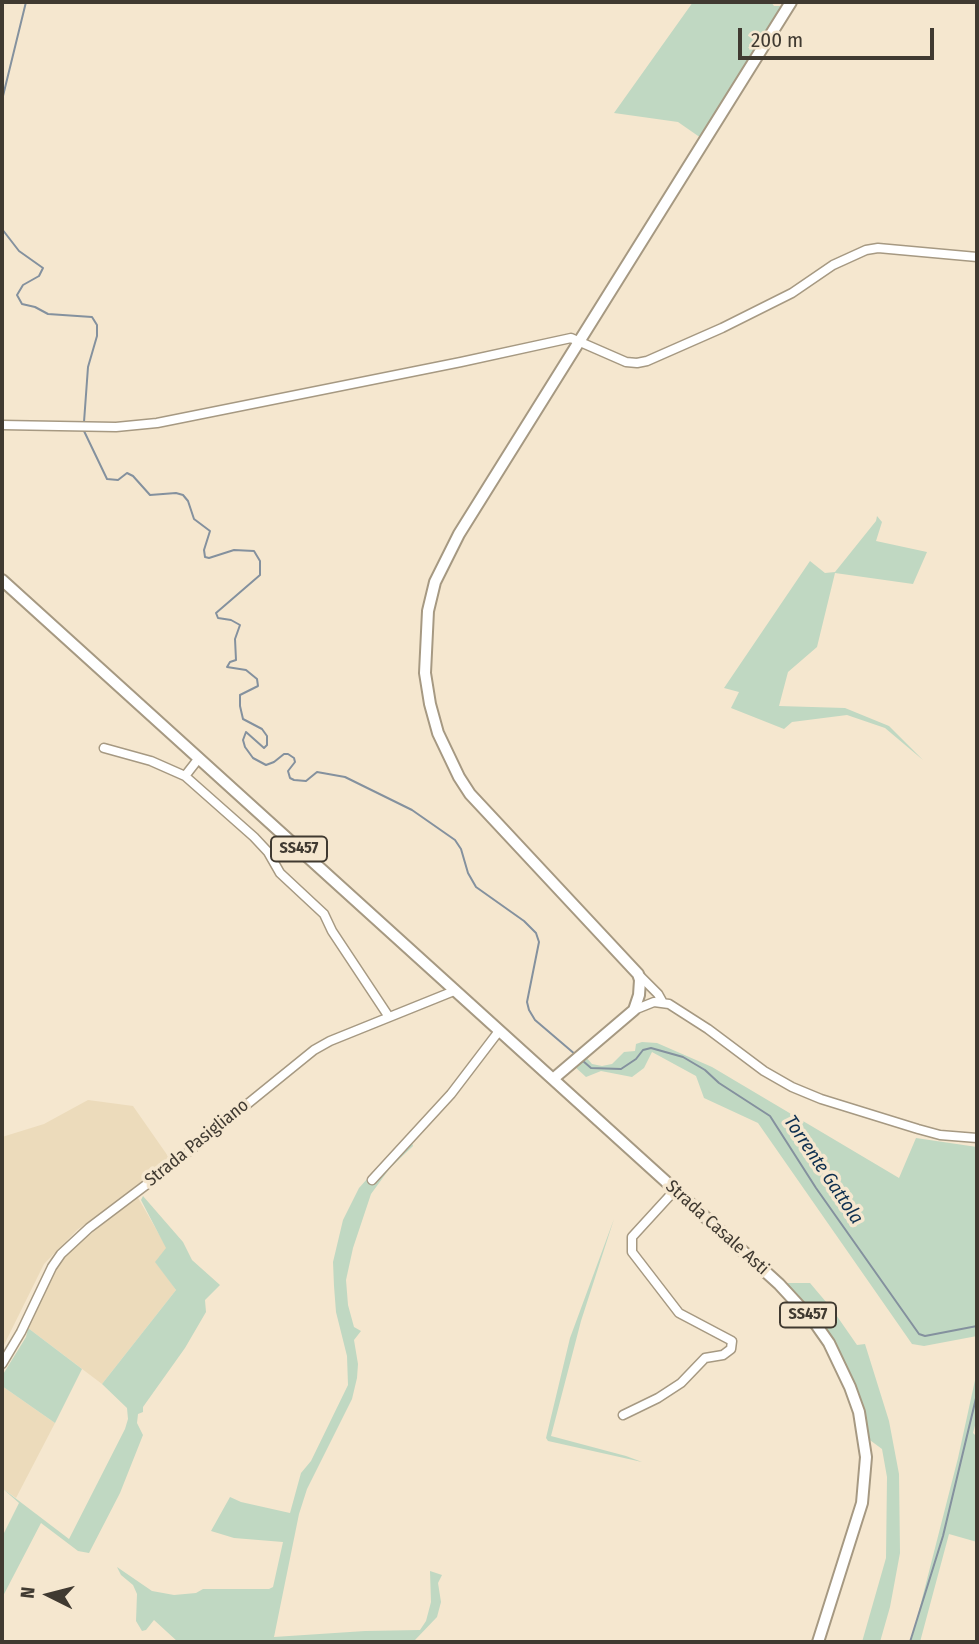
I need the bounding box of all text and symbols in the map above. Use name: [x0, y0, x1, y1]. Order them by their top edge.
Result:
scale bar: [741, 14, 937, 58]
text: 200 m: [751, 27, 803, 53]
road number: SS457: [271, 836, 327, 862]
street label: Strada Pasigliano: [141, 1095, 253, 1191]
water label: Torrente Gattola: [778, 1111, 868, 1229]
street label: Strada Casale Asti: [661, 1176, 773, 1280]
road number: SS457: [780, 1302, 836, 1328]
north arrow: [14, 1560, 84, 1630]
text: N: [16, 1586, 40, 1600]

